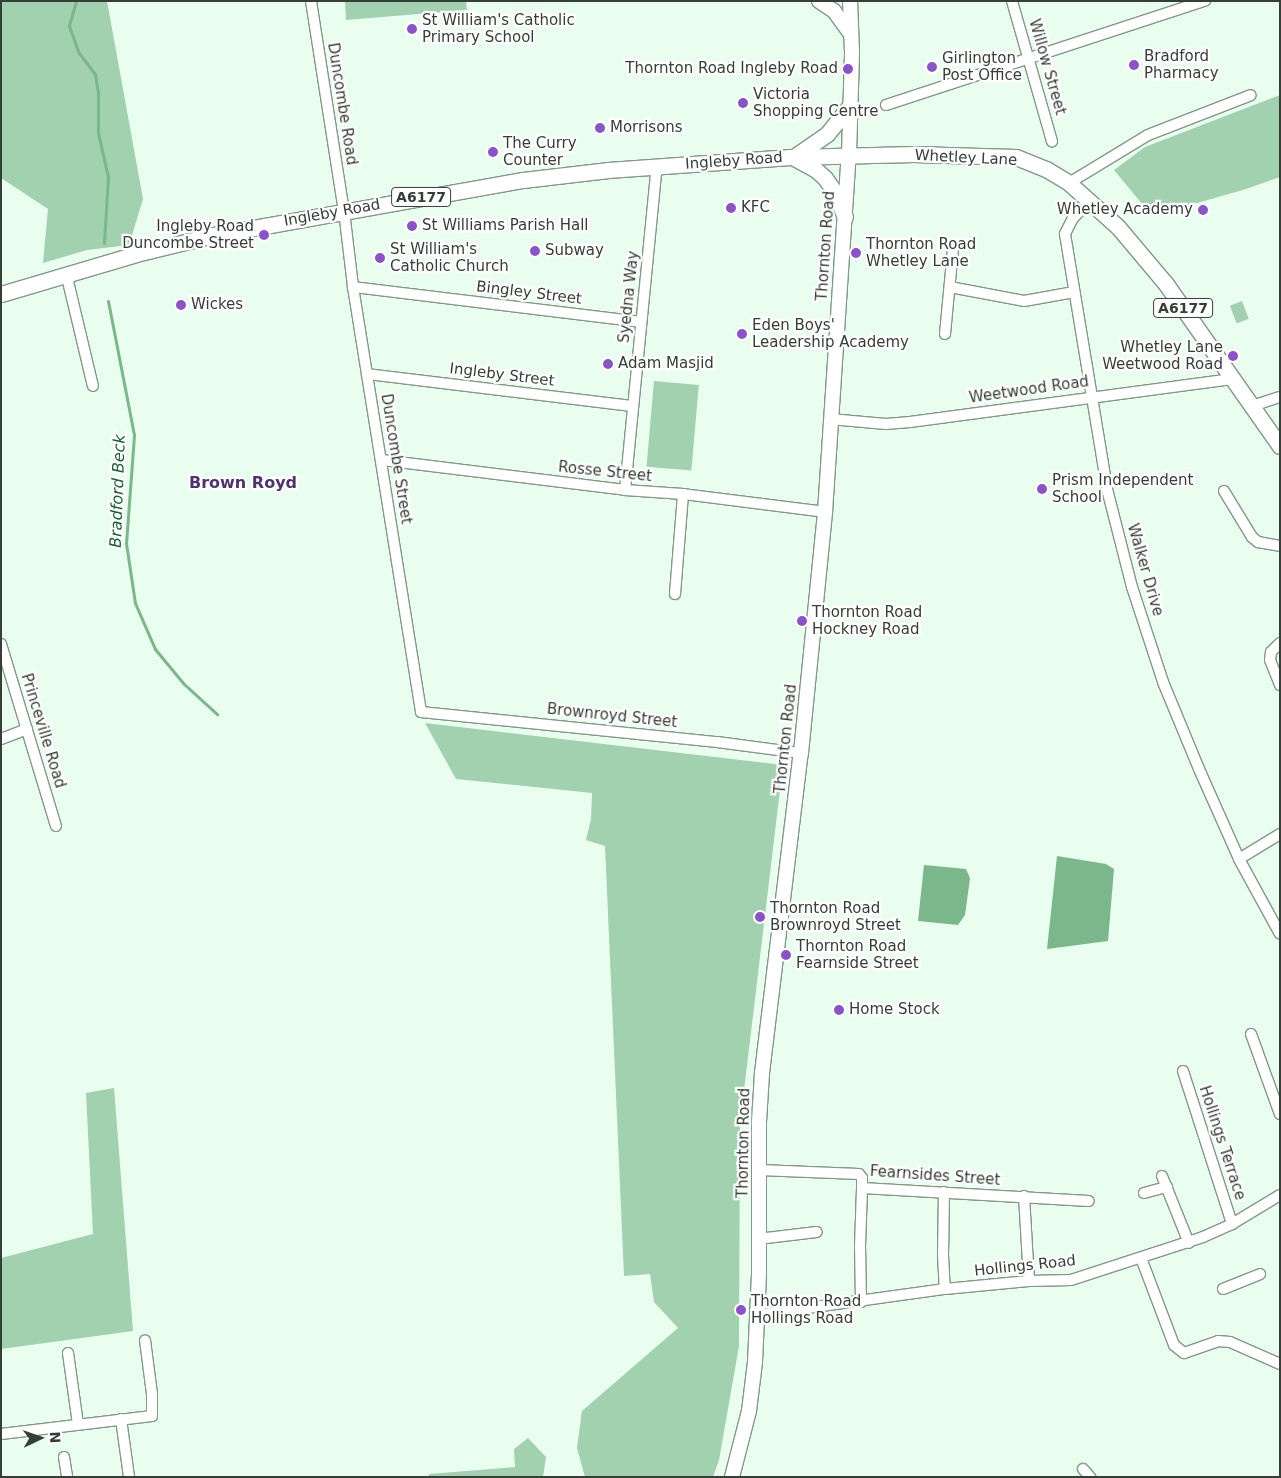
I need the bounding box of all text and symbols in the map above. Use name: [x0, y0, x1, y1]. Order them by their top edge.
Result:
place label: St William's Catholic Primary School: [422, 11, 575, 46]
street label: Willow Street: [1025, 17, 1069, 117]
marker: St William's Catholic Primary School: [406, 23, 418, 35]
street label: Duncombe Road: [323, 41, 361, 167]
place label: Bradford Pharmacy: [1144, 47, 1219, 82]
place label: Girlington Post Office: [942, 49, 1022, 84]
marker: Bradford Pharmacy: [1128, 59, 1140, 71]
place label: Thornton Road Ingleby Road: [625, 60, 838, 78]
marker: Girlington Post Office: [926, 61, 938, 73]
marker: Thornton Road Ingleby Road: [842, 63, 854, 75]
place label: Victoria Shopping Centre: [753, 85, 878, 120]
marker: Victoria Shopping Centre: [737, 97, 749, 109]
place label: Morrisons: [610, 119, 683, 137]
marker: Morrisons: [594, 122, 606, 134]
place label: The Curry Counter: [503, 134, 577, 169]
marker: The Curry Counter: [487, 146, 499, 158]
street label: Whetley Lane: [914, 146, 1018, 170]
street label: Ingleby Road: [685, 149, 783, 173]
road number: A6177: [391, 186, 451, 208]
street label: Thornton Road: [813, 190, 839, 302]
street label: Ingleby Road: [282, 196, 382, 230]
place label: KFC: [741, 199, 770, 217]
place label: Whetley Academy: [1057, 201, 1193, 219]
marker: KFC: [725, 202, 737, 214]
marker: Whetley Academy: [1197, 204, 1209, 216]
place label: Ingleby Road Duncombe Street: [122, 217, 254, 252]
place label: St Williams Parish Hall: [422, 217, 589, 235]
marker: St Williams Parish Hall: [406, 220, 418, 232]
marker: Ingleby Road Duncombe Street: [258, 229, 270, 241]
place label: Thornton Road Whetley Lane: [866, 235, 976, 270]
place label: St William's Catholic Church: [390, 240, 509, 275]
place label: Subway: [545, 242, 604, 260]
marker: Subway: [529, 245, 541, 257]
marker: Thornton Road Whetley Lane: [850, 247, 862, 259]
street label: Syedna Way: [615, 250, 643, 344]
marker: St William's Catholic Church: [374, 252, 386, 264]
street label: Bingley Street: [475, 278, 583, 308]
place label: Wickes: [191, 296, 243, 314]
road number: A6177: [1153, 296, 1213, 320]
marker: Wickes: [175, 299, 187, 311]
place label: Eden Boys' Leadership Academy: [752, 316, 909, 351]
marker: Eden Boys' Leadership Academy: [736, 328, 748, 340]
place label: Whetley Lane Weetwood Road: [1102, 338, 1223, 373]
marker: Whetley Lane Weetwood Road: [1227, 350, 1239, 362]
place label: Adam Masjid: [618, 355, 714, 373]
marker: Adam Masjid: [602, 358, 614, 370]
street label: Ingleby Street: [449, 360, 555, 390]
street label: Weetwood Road: [968, 373, 1090, 407]
street label: Duncombe Street: [377, 393, 415, 525]
water label: Bradford Beck: [106, 434, 130, 548]
street label: Rosse Street: [557, 458, 653, 486]
place label: Prism Independent School: [1052, 471, 1193, 506]
district label: Brown Royd: [189, 473, 297, 493]
marker: Prism Independent School: [1036, 483, 1048, 495]
street label: Walker Drive: [1123, 522, 1167, 618]
place label: Thornton Road Hockney Road: [812, 603, 922, 638]
marker: Thornton Road Hockney Road: [796, 615, 808, 627]
street label: Princeville Road: [17, 671, 69, 791]
street label: Thornton Road: [771, 683, 801, 795]
street label: Brownroyd Street: [546, 700, 678, 732]
place label: Thornton Road Brownroyd Street: [770, 899, 901, 934]
marker: Thornton Road Brownroyd Street: [754, 911, 766, 923]
place label: Thornton Road Fearnside Street: [796, 937, 919, 972]
marker: Thornton Road Fearnside Street: [780, 949, 792, 961]
place label: Home Stock: [849, 1001, 940, 1019]
marker: Home Stock: [833, 1004, 845, 1016]
street label: Hollings Terrace: [1195, 1084, 1249, 1202]
street label: Thornton Road: [734, 1088, 754, 1198]
street label: Fearnsides Street: [869, 1162, 1001, 1190]
street label: Hollings Road: [973, 1252, 1077, 1280]
place label: Thornton Road Hollings Road: [751, 1292, 861, 1327]
marker: Thornton Road Hollings Road: [735, 1304, 747, 1316]
north arrow: [15, 1413, 65, 1463]
text: N: [47, 1431, 63, 1443]

